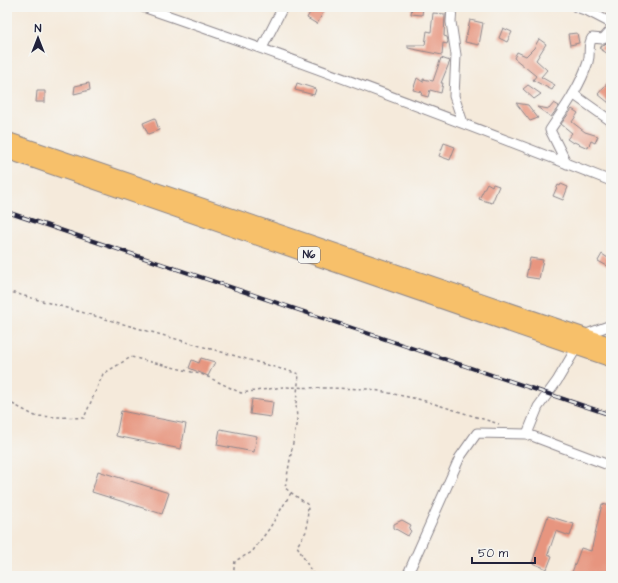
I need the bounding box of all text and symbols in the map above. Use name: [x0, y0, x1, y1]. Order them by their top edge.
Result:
north arrow: [18, 18, 58, 58]
text: N: [35, 21, 42, 36]
road number: N6: [298, 247, 320, 263]
scale bar: [472, 539, 535, 565]
text: 50 m: [478, 545, 509, 562]

